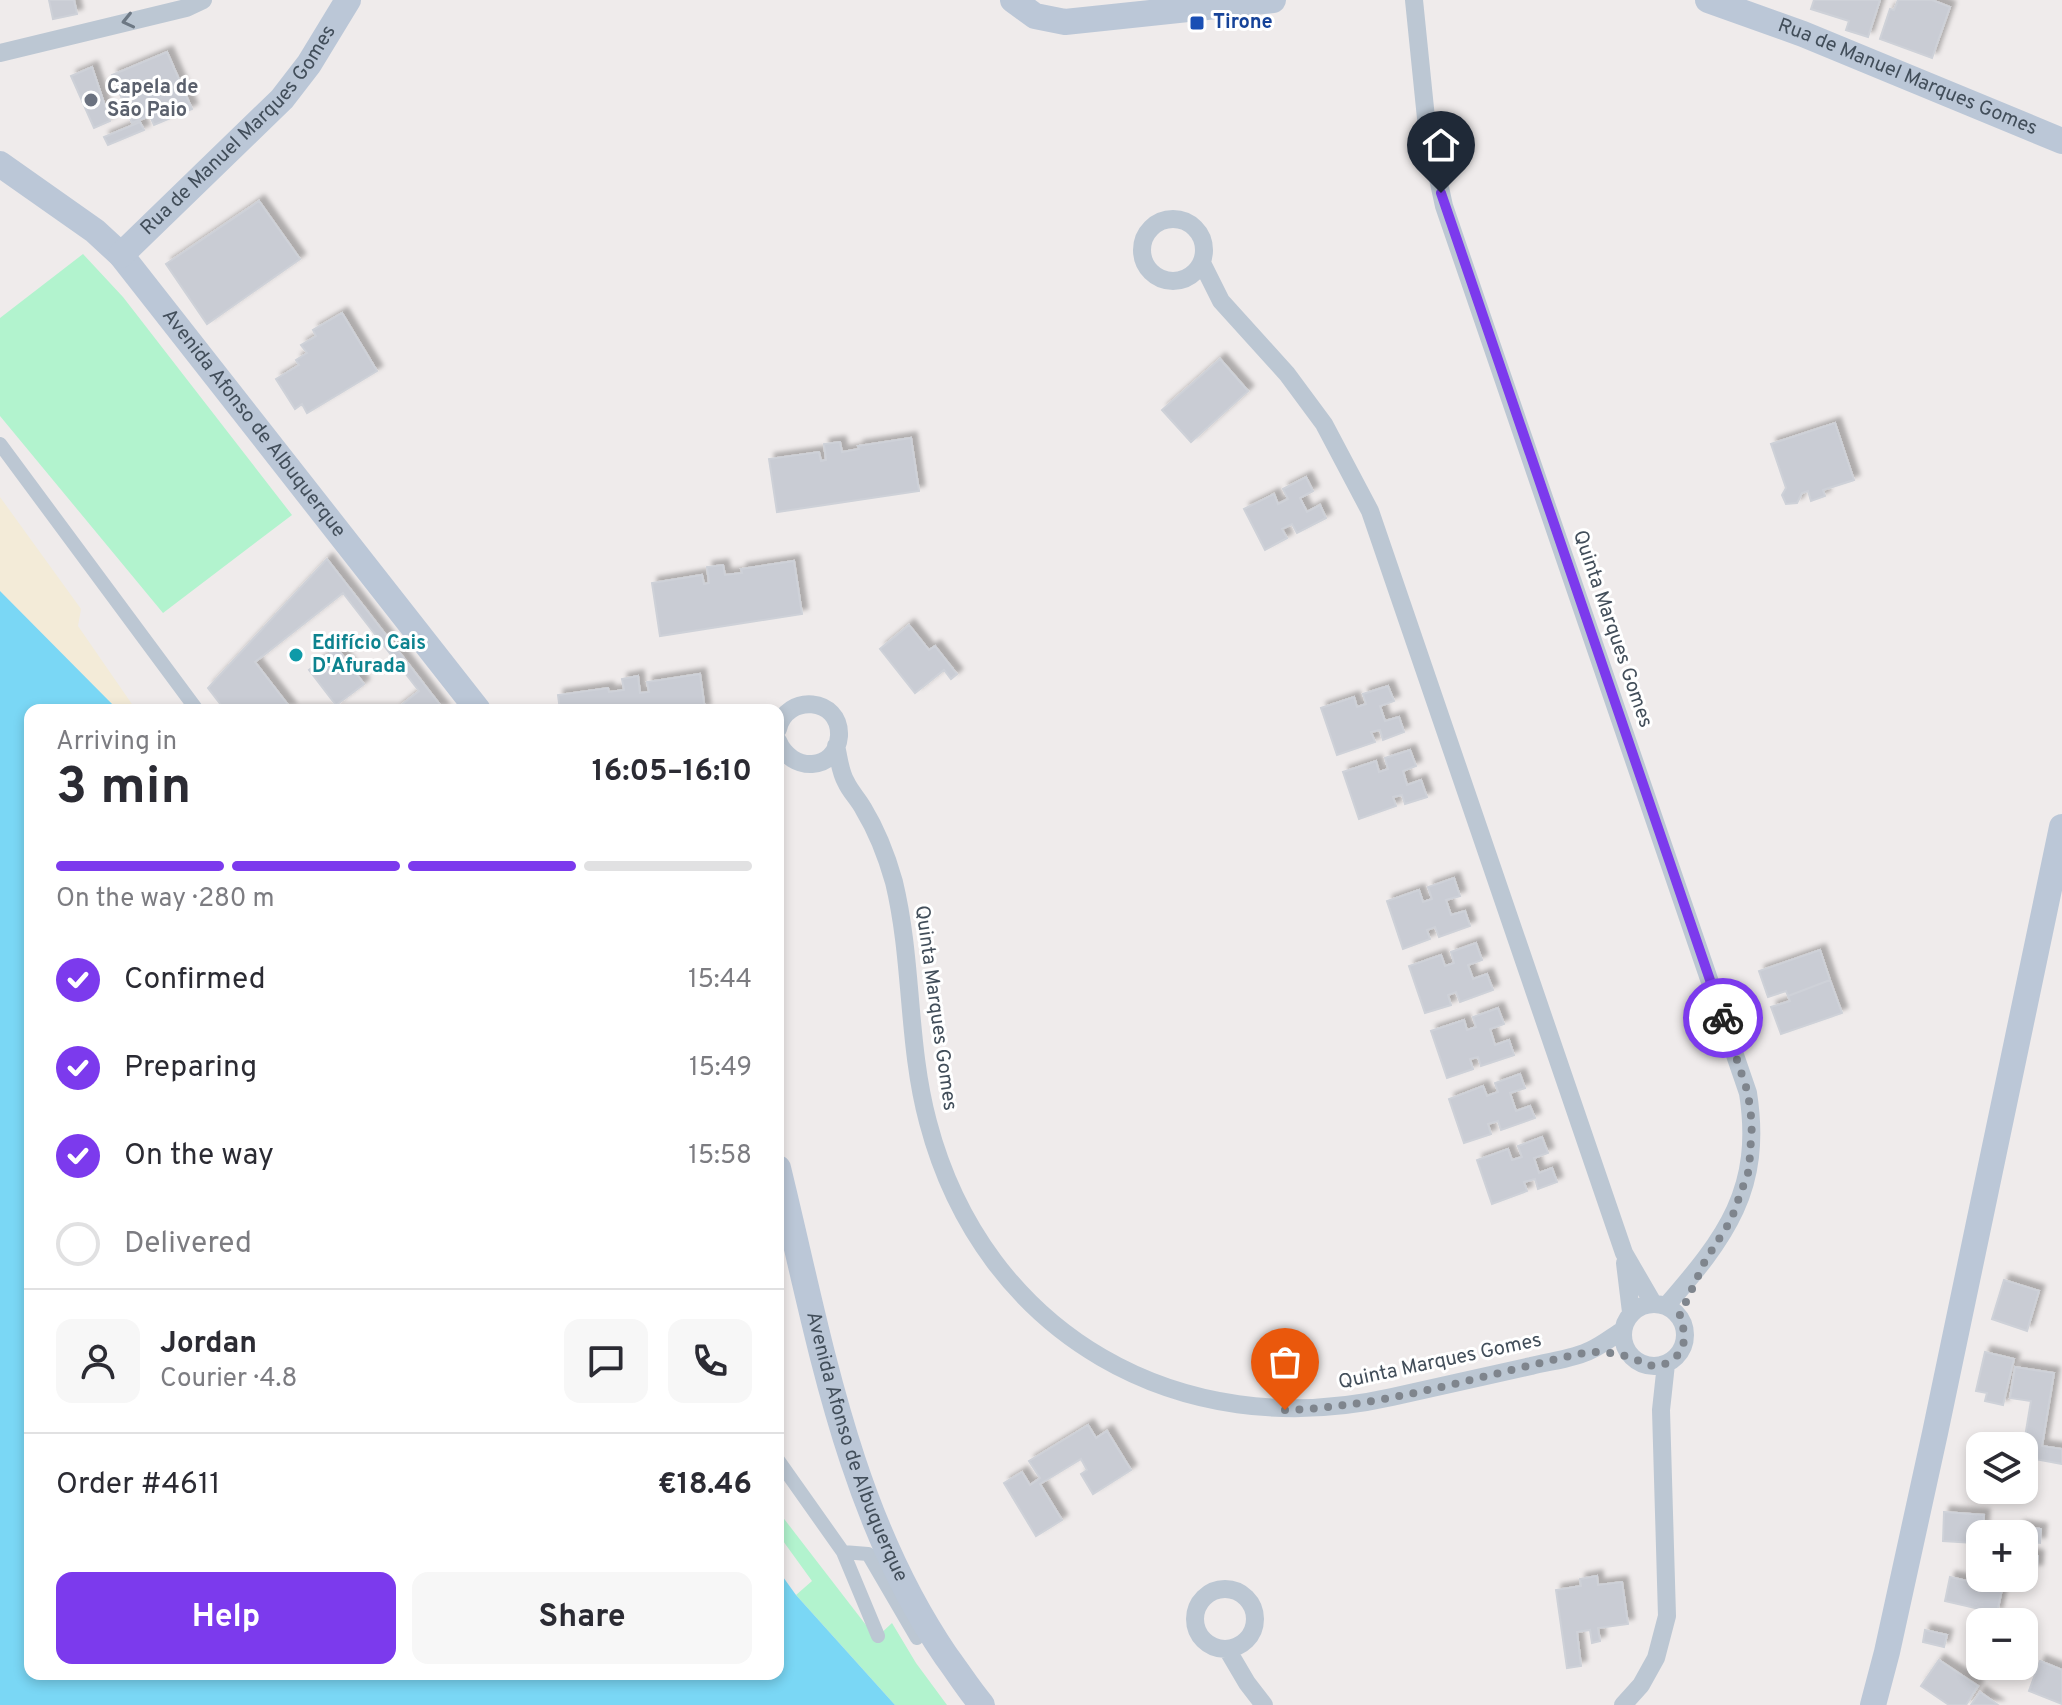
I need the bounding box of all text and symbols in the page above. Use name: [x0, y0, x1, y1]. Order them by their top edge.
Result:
place label: Tirone: [1213, 10, 1273, 36]
one-way arrow: [122, 12, 136, 29]
street label: Rua de Manuel Marques Gomes: [1774, 13, 2041, 142]
marker: Tirone: [1188, 14, 1206, 32]
street label: Rua de Manuel Marques Gomes: [135, 21, 342, 242]
place label: Capela de São Paio: [107, 75, 198, 124]
marker: Capela de São Paio: [82, 91, 100, 109]
pin: [1407, 111, 1475, 193]
icon: home: [1419, 123, 1463, 167]
street label: Avenida Afonso de Albuquerque: [156, 304, 351, 543]
street label: Quinta Marques Gomes: [1566, 527, 1658, 731]
place label: Edifício Cais D'Afurada: [312, 631, 426, 680]
marker: Edifício Cais D'Afurada: [287, 646, 305, 664]
text: Arriving in: [56, 726, 177, 759]
text: 16:05–16:10: [592, 754, 752, 791]
text: 3 min: [56, 756, 191, 822]
text: On the way · 280 m: [56, 883, 275, 916]
street label: Quinta Marques Gomes: [908, 904, 962, 1112]
icon: check: [56, 958, 100, 1002]
text: Confirmed: [124, 962, 266, 999]
text: 15:44: [688, 964, 752, 997]
courier: [1683, 978, 1763, 1058]
icon: bike: [1701, 996, 1745, 1040]
icon: check: [56, 1046, 100, 1090]
text: Preparing: [124, 1050, 257, 1087]
text: 15:49: [689, 1052, 752, 1085]
icon: check: [56, 1134, 100, 1178]
text: On the way: [124, 1138, 274, 1175]
text: 15:58: [688, 1140, 752, 1173]
text: Delivered: [124, 1226, 252, 1263]
street label: Avenida Afonso de Albuquerque: [799, 1309, 913, 1586]
button: person: [56, 1319, 140, 1403]
button: chat: [564, 1319, 648, 1403]
button: phone: [668, 1319, 752, 1403]
text: Jordan: [160, 1326, 257, 1363]
pin: [1251, 1328, 1319, 1410]
street label: Quinta Marques Gomes: [1336, 1328, 1544, 1396]
icon: bag: [1263, 1340, 1307, 1384]
text: Courier · 4.8: [160, 1363, 297, 1396]
map controls: [1966, 1432, 2038, 1680]
button: layers: [1966, 1432, 2038, 1504]
text: Order #4611: [56, 1467, 220, 1504]
text: €18.46: [658, 1467, 752, 1504]
button: +: [1966, 1520, 2038, 1592]
button: Help: [56, 1572, 396, 1664]
button: Share: [412, 1572, 752, 1664]
button: −: [1966, 1608, 2038, 1680]

